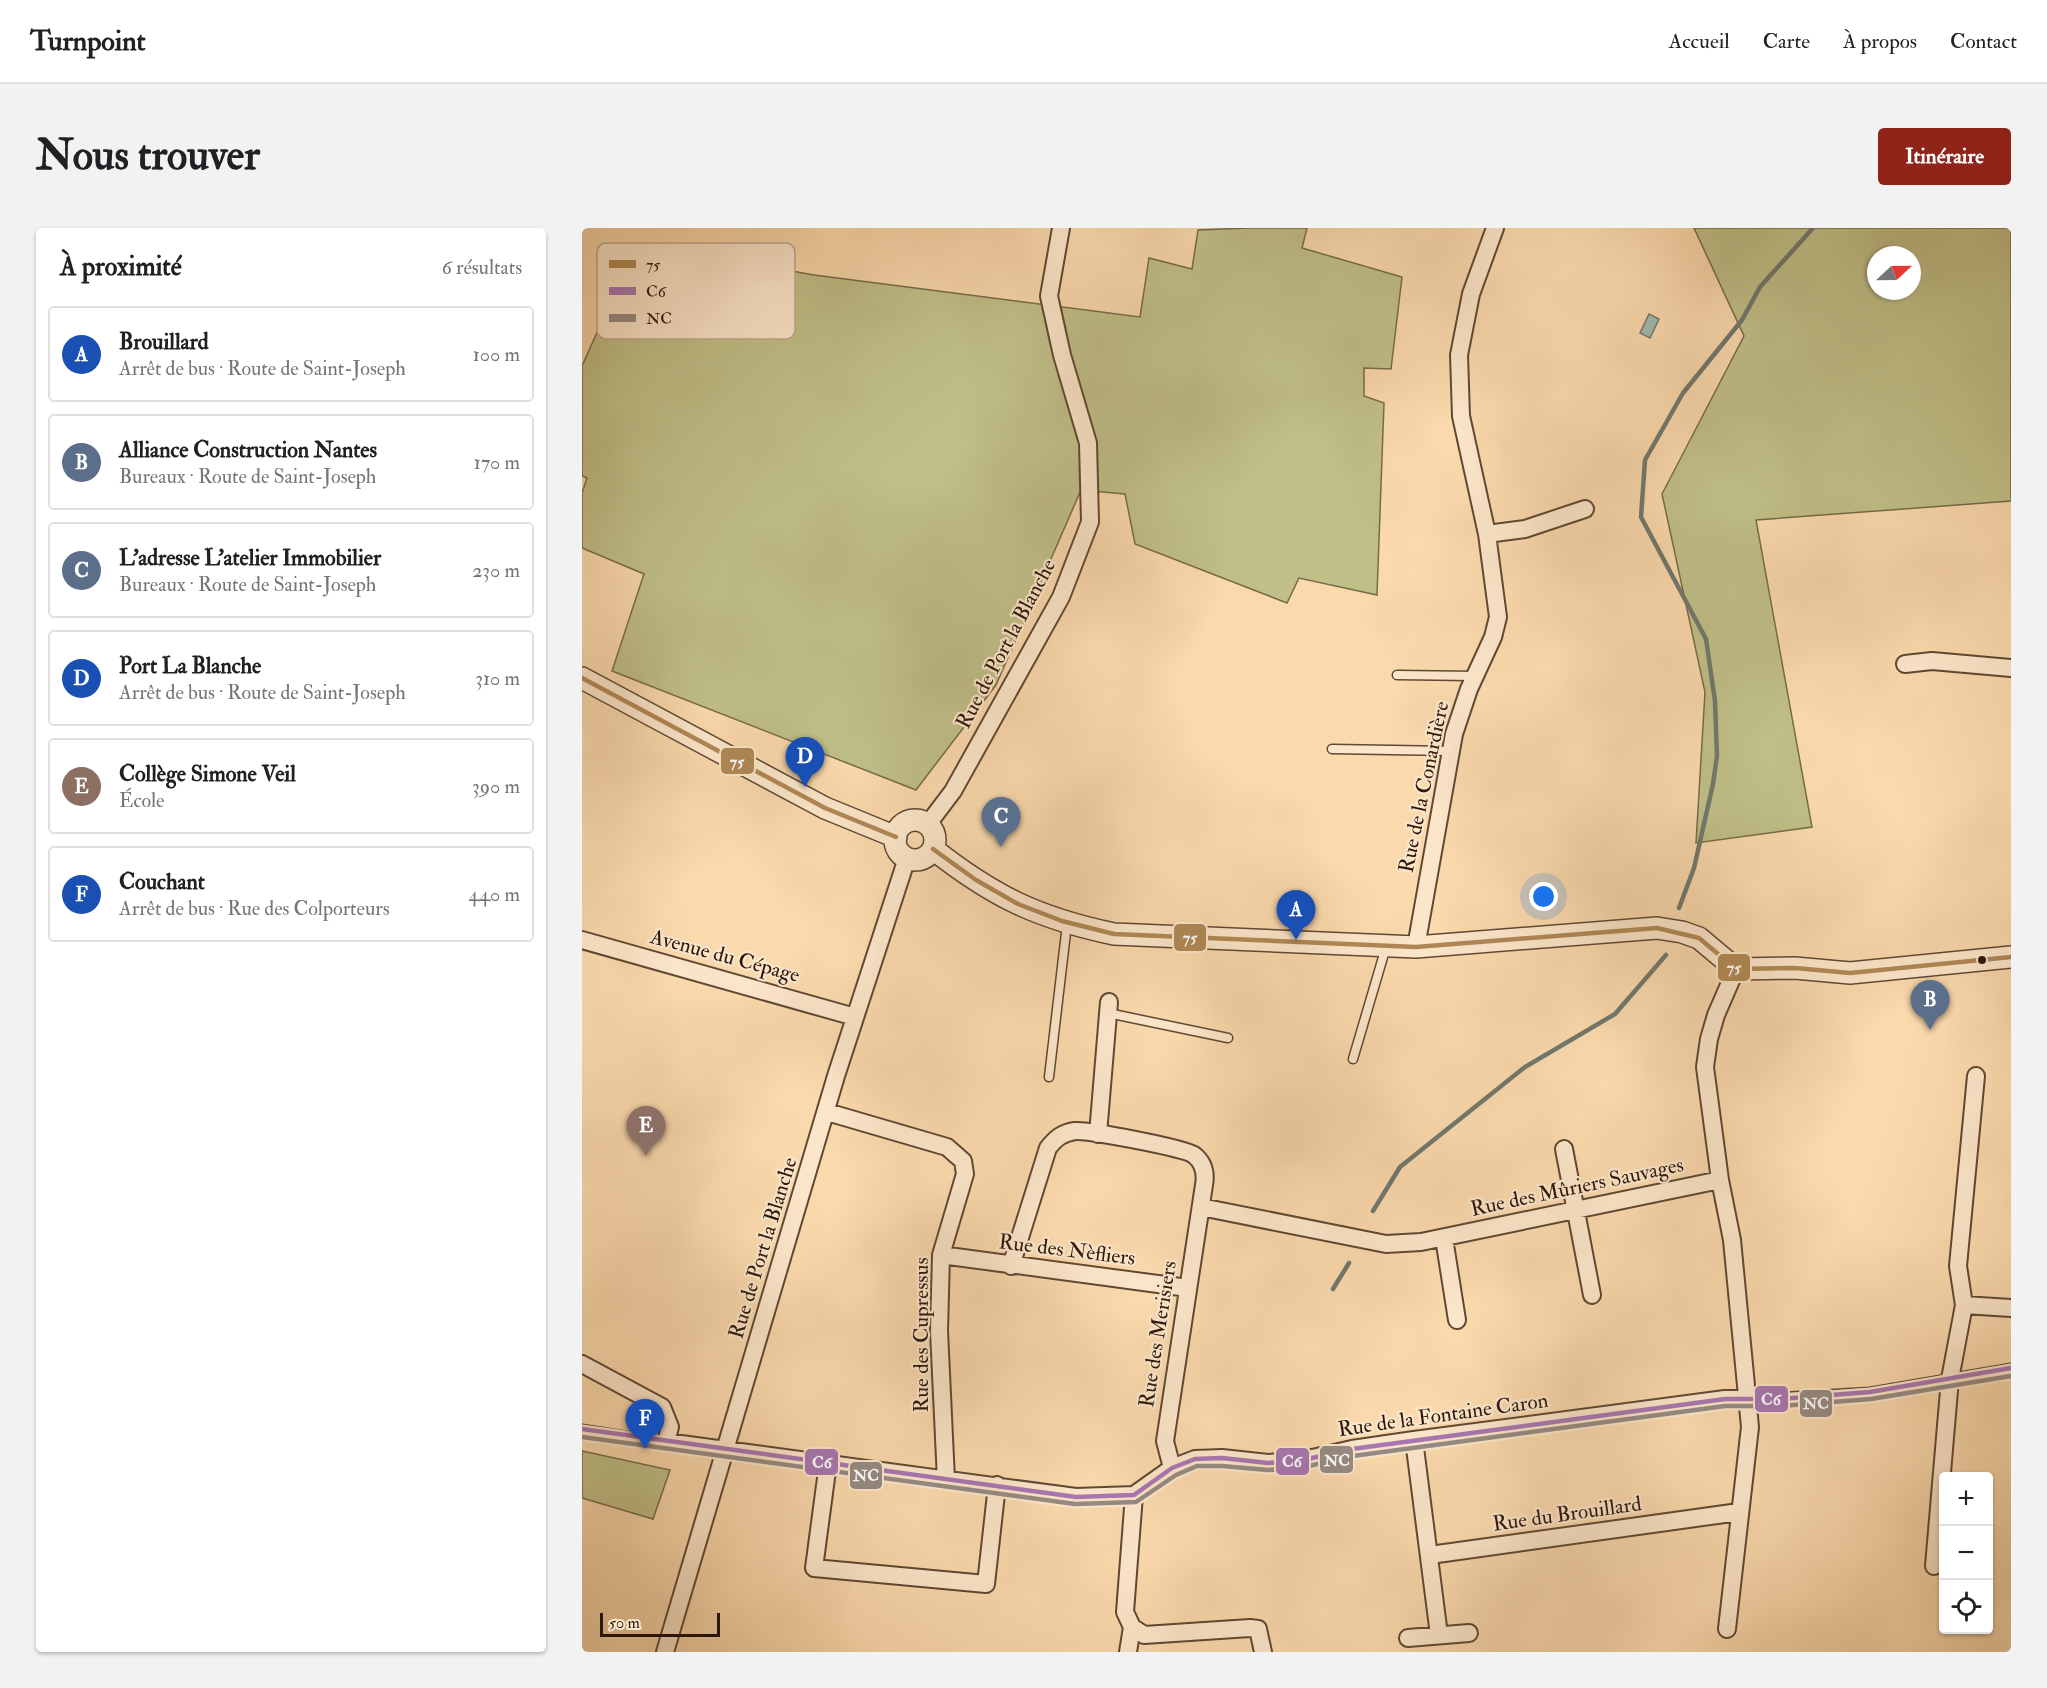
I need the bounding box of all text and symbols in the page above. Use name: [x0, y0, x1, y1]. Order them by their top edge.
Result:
text: Turnpoint: [30, 24, 146, 59]
text: Accueil: [1669, 28, 1730, 55]
text: Carte: [1763, 28, 1810, 55]
text: À propos: [1843, 28, 1917, 55]
text: Contact: [1950, 28, 2017, 55]
button: Itinéraire: [1878, 128, 2011, 185]
text: Nous trouver: [36, 130, 260, 182]
legend: [597, 243, 795, 339]
north arrow: [1867, 246, 1921, 300]
text: À proximité: [60, 251, 182, 283]
text: 6 résultats: [442, 255, 522, 280]
text: 75: [646, 255, 660, 275]
text: C6: [646, 282, 667, 302]
text: NC: [646, 309, 672, 329]
text: Brouillard: [119, 328, 208, 356]
text: A: [75, 342, 88, 367]
text: 100 m: [473, 342, 520, 367]
text: Arrêt de bus · Route de Saint-Joseph: [119, 356, 406, 381]
text: Alliance Construction Nantes: [119, 436, 377, 464]
text: B: [75, 450, 88, 475]
text: 170 m: [474, 450, 520, 475]
text: Bureaux · Route de Saint-Joseph: [119, 464, 376, 489]
text: L'adresse L'atelier Immobilier: [119, 544, 381, 572]
street label: Rue de Port la Blanche: [950, 554, 1062, 734]
text: C: [74, 558, 89, 583]
text: 230 m: [472, 558, 520, 583]
text: Bureaux · Route de Saint-Joseph: [119, 572, 376, 597]
text: Port La Blanche: [119, 652, 261, 680]
text: D: [73, 666, 90, 691]
text: 310 m: [475, 666, 520, 691]
text: Arrêt de bus · Route de Saint-Joseph: [119, 680, 406, 705]
street label: Rue de la Conardière: [1393, 699, 1455, 875]
pin: D: [786, 738, 824, 787]
line badge: 75: [720, 747, 755, 775]
text: 75: [730, 752, 745, 772]
text: Collège Simone Veil: [119, 760, 296, 788]
text: E: [74, 774, 89, 799]
text: 390 m: [472, 774, 520, 799]
text: École: [119, 788, 164, 813]
pin: C: [982, 798, 1020, 847]
text: Couchant: [119, 868, 205, 896]
text: F: [75, 882, 88, 907]
text: 440 m: [468, 882, 520, 907]
your location: [1529, 882, 1558, 911]
pin: A: [1276, 890, 1316, 940]
text: Arrêt de bus · Rue des Colporteurs: [119, 896, 390, 921]
street label: Avenue du Cépage: [646, 923, 803, 989]
line badge: 75: [1173, 923, 1207, 952]
text: 75: [1183, 928, 1198, 948]
line badge: 75: [1717, 953, 1751, 982]
unlabelled marker: [1976, 954, 1988, 966]
text: 75: [1727, 958, 1742, 978]
pin: B: [1910, 980, 1950, 1030]
pin: E: [626, 1106, 666, 1156]
street label: Rue des Mûriers Sauvages: [1468, 1151, 1686, 1223]
street label: Rue de Port la Blanche: [723, 1154, 804, 1342]
street label: Rue des Nèfliers: [997, 1228, 1137, 1272]
street label: Rue des Cupressus: [908, 1257, 935, 1413]
street label: Rue des Merisiers: [1133, 1259, 1183, 1409]
line badge: C6: [1754, 1385, 1789, 1413]
street label: Rue de la Fontaine Caron: [1336, 1387, 1550, 1443]
line badge: NC: [1799, 1389, 1833, 1418]
text: C6: [1761, 1390, 1783, 1410]
text: NC: [1802, 1394, 1829, 1414]
pin: F: [626, 1400, 664, 1449]
line badge: NC: [1319, 1445, 1354, 1474]
line badge: C6: [1275, 1447, 1310, 1476]
line badge: C6: [804, 1448, 839, 1476]
text: NC: [1323, 1451, 1350, 1471]
text: C6: [1282, 1452, 1304, 1472]
text: C6: [812, 1453, 834, 1473]
line badge: NC: [849, 1461, 883, 1490]
text: NC: [852, 1466, 879, 1486]
map controls: [1939, 1472, 1993, 1634]
button: +: [1939, 1472, 1993, 1526]
street label: Rue du Brouillard: [1491, 1490, 1644, 1538]
button: −: [1939, 1526, 1993, 1580]
button: locate: [1939, 1580, 1993, 1634]
scale bar: [600, 1610, 720, 1638]
text: 50 m: [609, 1613, 640, 1633]

